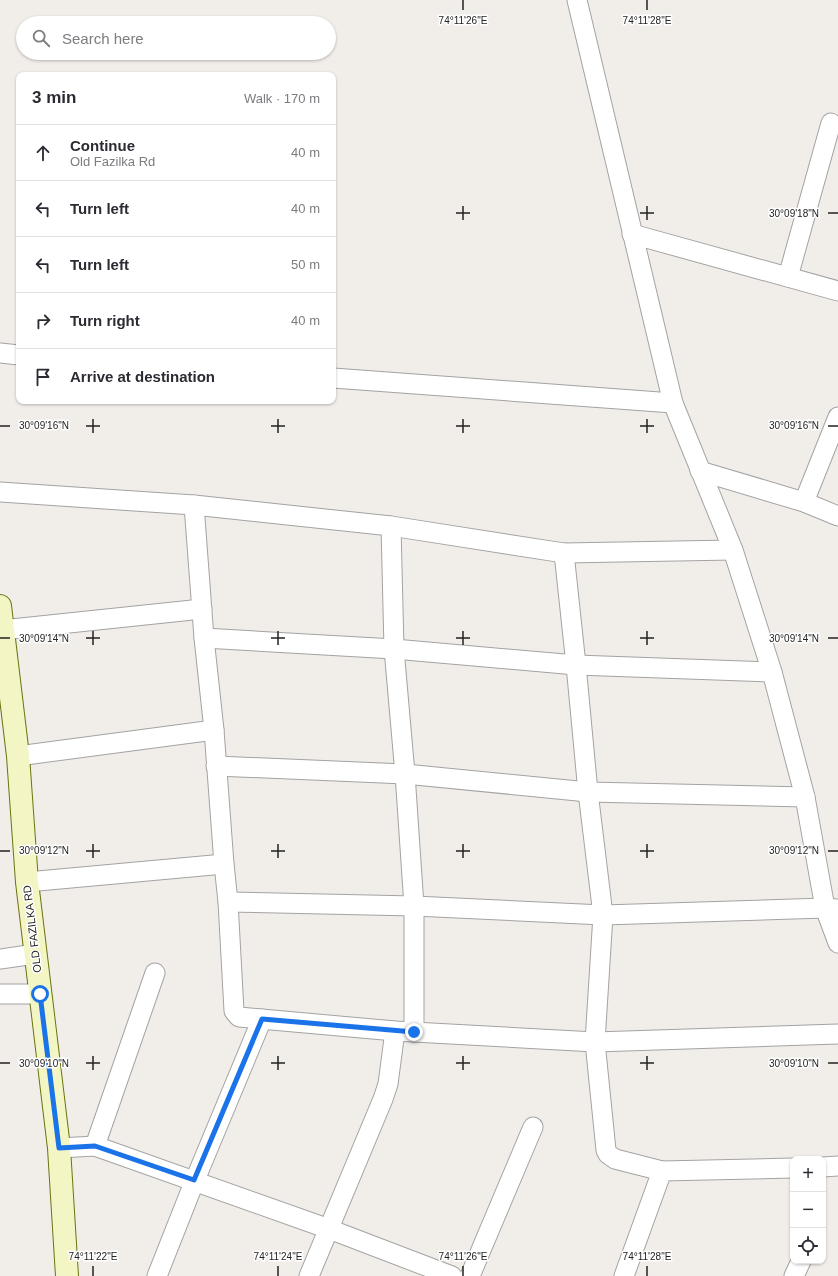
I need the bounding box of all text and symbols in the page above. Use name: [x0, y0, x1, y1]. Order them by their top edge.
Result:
text: 74°11'26"E: [439, 15, 488, 26]
text: 74°11'28"E: [623, 15, 672, 26]
search box: [16, 16, 336, 60]
icon: search: [30, 27, 52, 49]
text: Search here: [62, 30, 144, 47]
text: 3 min: [32, 88, 76, 107]
text: Walk · 170 m: [244, 91, 320, 106]
text: Continue: [70, 137, 135, 154]
icon: ahead: [32, 142, 54, 164]
text: 40 m: [291, 145, 320, 160]
text: Old Fazilka Rd: [70, 154, 155, 169]
icon: left: [32, 198, 54, 220]
text: Turn left: [70, 200, 129, 217]
text: 40 m: [291, 201, 320, 216]
text: 30°09'18"N: [769, 208, 819, 219]
icon: left: [32, 254, 54, 276]
text: Turn left: [70, 256, 129, 273]
text: 50 m: [291, 257, 320, 272]
icon: right: [32, 310, 54, 332]
text: Turn right: [70, 312, 140, 329]
text: 40 m: [291, 313, 320, 328]
icon: arrive: [32, 366, 54, 388]
text: Arrive at destination: [70, 368, 215, 385]
text: 30°09'16"N: [19, 420, 69, 431]
text: 30°09'16"N: [769, 420, 819, 431]
text: 30°09'14"N: [19, 633, 69, 644]
text: 30°09'14"N: [769, 633, 819, 644]
text: 30°09'12"N: [19, 845, 69, 856]
text: 30°09'12"N: [769, 845, 819, 856]
street label: OLD FAZILKA RD: [21, 885, 43, 973]
route start: [31, 985, 49, 1003]
route end: [405, 1023, 423, 1041]
text: 30°09'10"N: [19, 1058, 69, 1069]
text: 30°09'10"N: [769, 1058, 819, 1069]
map controls: [790, 1156, 826, 1264]
button: +: [790, 1156, 826, 1192]
button: −: [790, 1192, 826, 1228]
button: locate: [790, 1228, 826, 1264]
text: 74°11'22"E: [69, 1251, 118, 1262]
text: 74°11'24"E: [254, 1251, 303, 1262]
text: 74°11'26"E: [439, 1251, 488, 1262]
text: 74°11'28"E: [623, 1251, 672, 1262]

